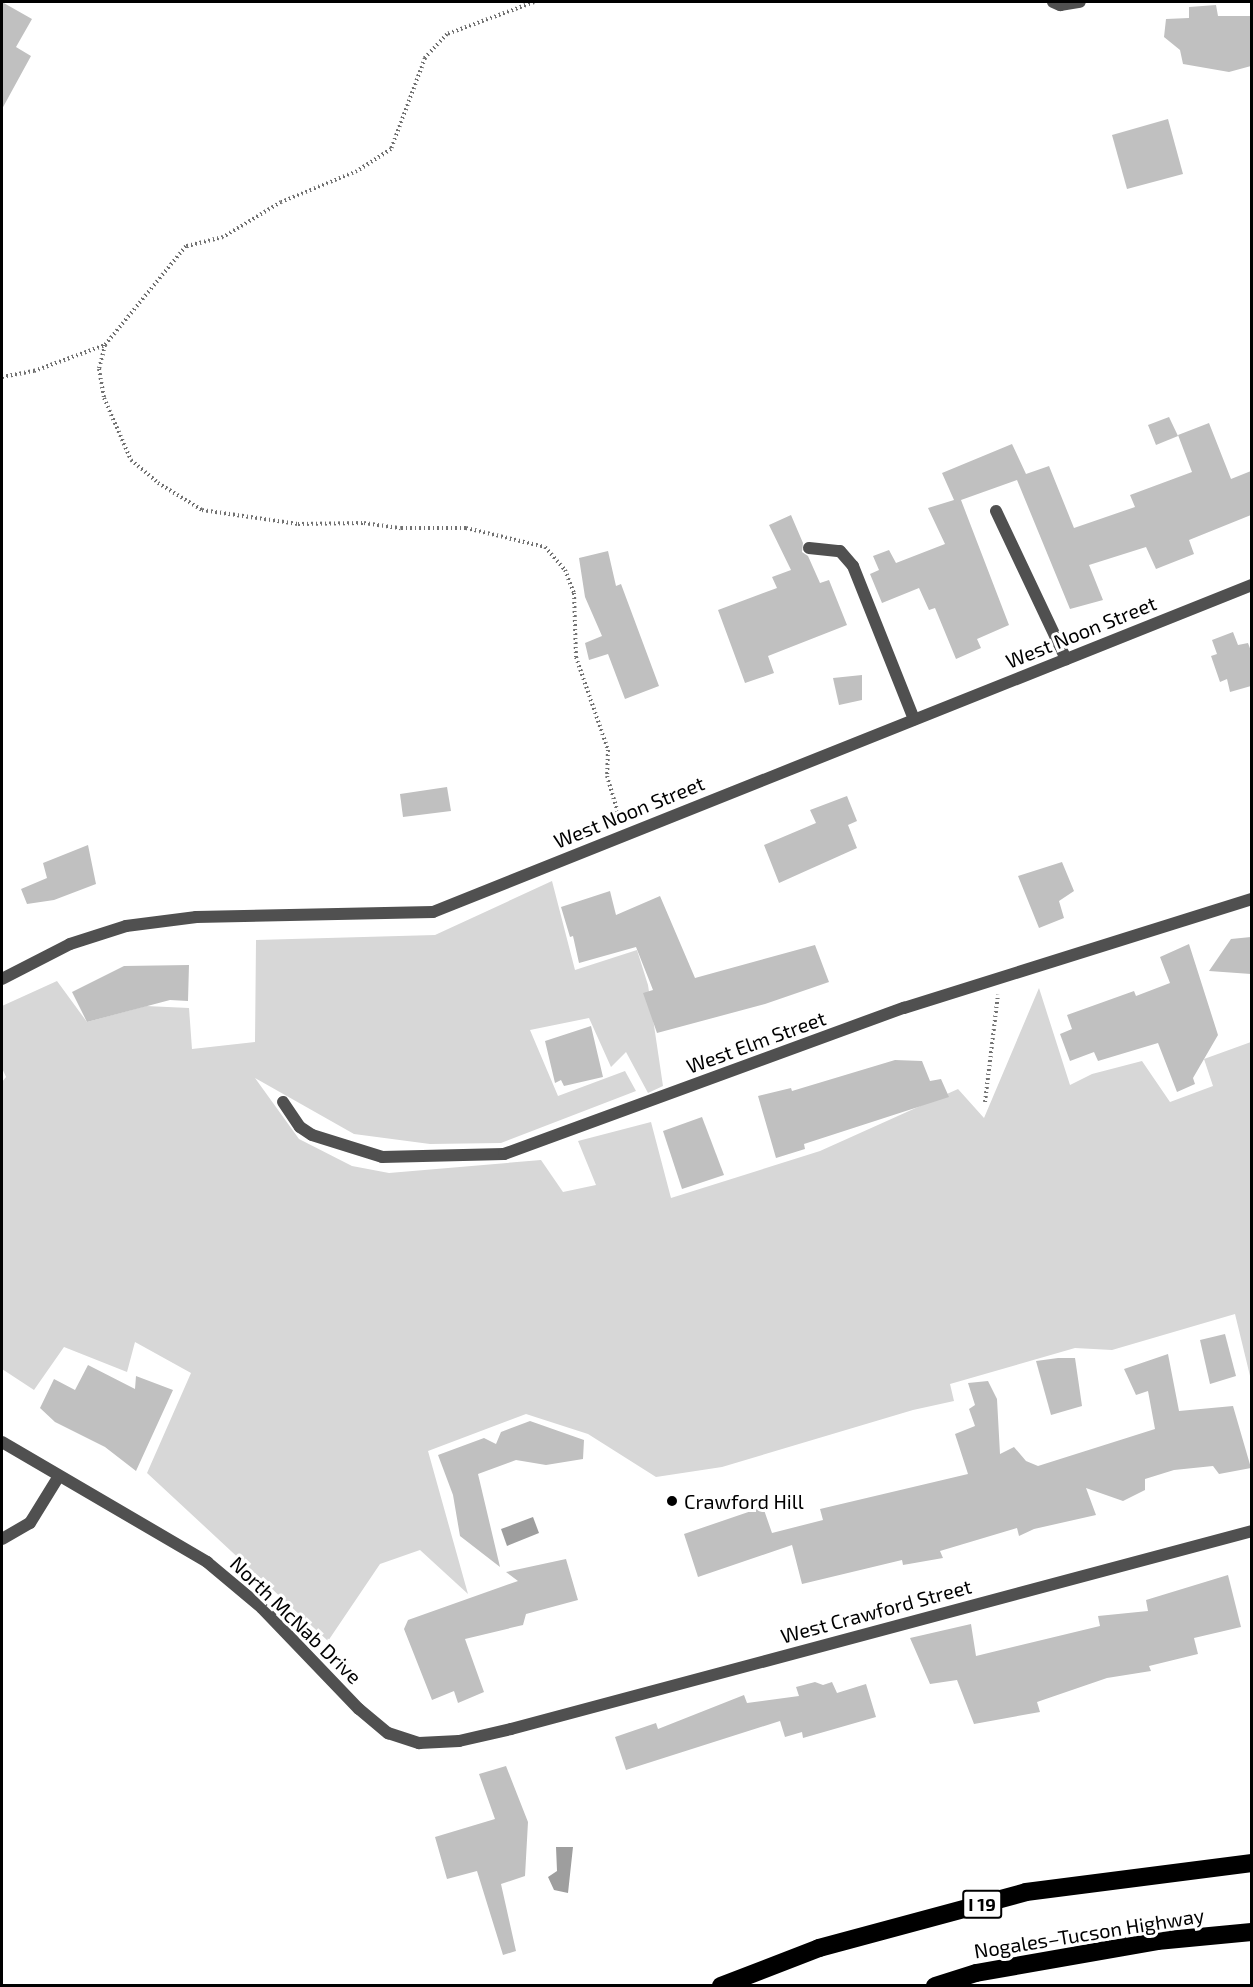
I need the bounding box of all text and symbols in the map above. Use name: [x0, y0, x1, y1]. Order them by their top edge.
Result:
street label: West Noon Street: [1002, 591, 1160, 673]
street label: West Noon Street: [550, 771, 708, 853]
street label: West Elm Street: [683, 1006, 829, 1078]
place label: Crawford Hill: [684, 1489, 804, 1513]
marker: Crawford Hill: [665, 1494, 679, 1508]
street label: North McNab Drive: [225, 1551, 367, 1689]
street label: West Crawford Street: [778, 1574, 974, 1648]
road number: I 19: [961, 1889, 1003, 1919]
street label: Nogales–Tucson Highway: [972, 1903, 1206, 1963]

